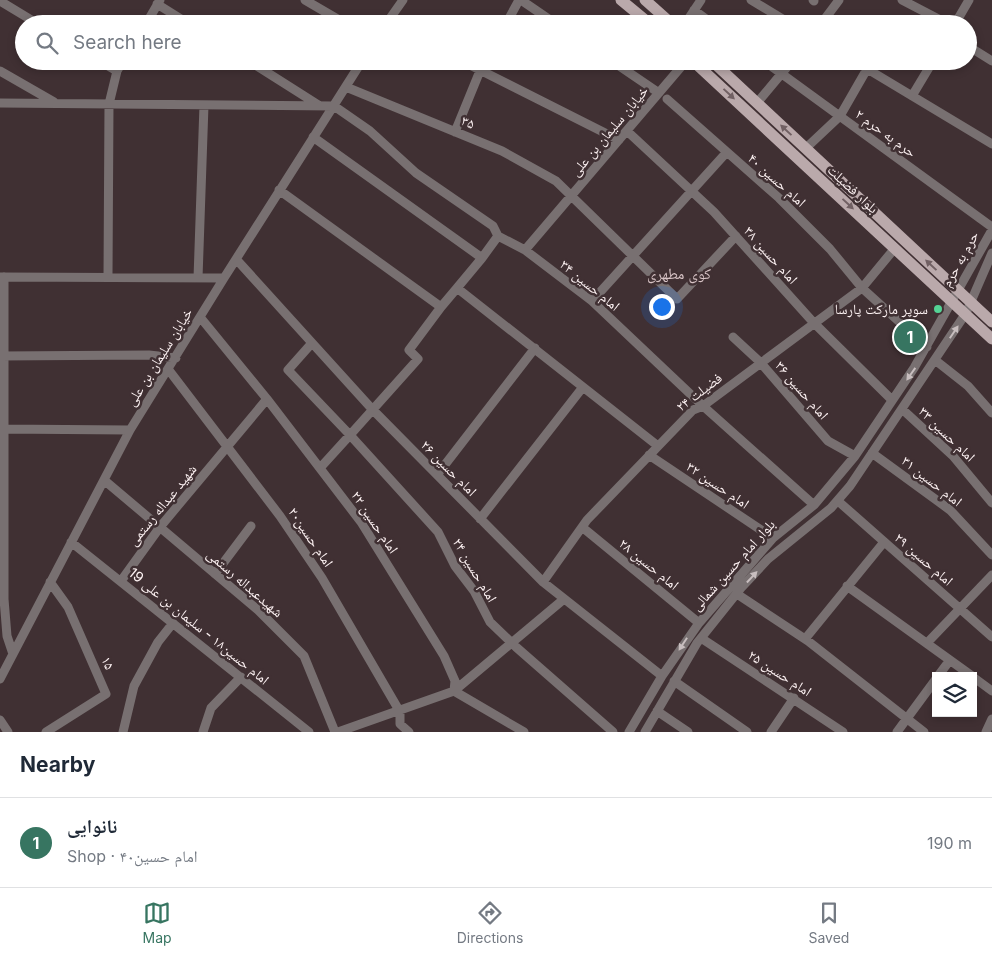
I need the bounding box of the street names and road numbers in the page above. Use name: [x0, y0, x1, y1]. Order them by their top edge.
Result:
street label: خیابان سلیمان بن علی: [566, 82, 652, 180]
street label: حرم به حرم ۲: [851, 105, 920, 162]
street label: ۳۵: [459, 111, 477, 132]
street label: امام حسین ۴۰: [744, 149, 810, 212]
street label: بلوار فضیلت: [824, 161, 882, 217]
street label: امام حسین ۳۸: [739, 222, 802, 288]
street label: حرم به حرم: [937, 228, 984, 290]
street label: امام حسین ۳۴: [556, 255, 624, 315]
street label: خیابان سلیمان بن علی: [122, 305, 196, 409]
street label: امام حسین ۳۶: [771, 357, 832, 424]
street label: فضیلت ۲۴: [672, 369, 725, 415]
street label: امام حسین ۳۳: [914, 403, 979, 466]
street label: امام حسین ۲۶: [416, 436, 481, 501]
street label: امام حسین ۳۱: [897, 452, 966, 511]
street label: امام حسین ۳۲: [683, 457, 753, 513]
street label: شهید عبداله رستمی: [124, 461, 200, 549]
street label: امام حسین ۲۲: [347, 487, 403, 557]
street label: امام حسین۲۰: [284, 504, 337, 571]
street label: بلوار امام حسین شمالی: [687, 515, 780, 615]
street label: امام حسین ۲۹: [890, 529, 957, 590]
street label: امام حسین ۲۸: [615, 534, 683, 594]
street label: امام حسین ۲۴: [448, 535, 501, 606]
street label: شهیدعبداله رستمی: [203, 545, 287, 621]
street label: امام حسین۱۸ - سلیمان بن علی 19: [124, 564, 273, 689]
street label: امام حسین ۲۵: [744, 646, 815, 701]
street label: ۱۵: [98, 654, 119, 672]

